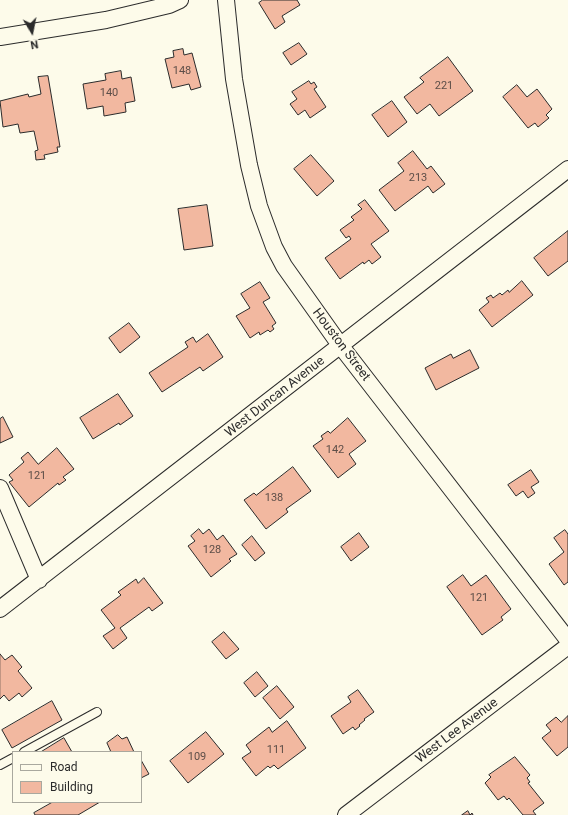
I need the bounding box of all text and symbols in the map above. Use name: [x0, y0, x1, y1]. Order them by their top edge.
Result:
north arrow: [12, 12, 52, 52]
text: N: [29, 37, 39, 51]
house number: 148: [173, 64, 191, 78]
house number: 221: [435, 79, 453, 93]
house number: 140: [100, 86, 118, 100]
house number: 213: [409, 171, 427, 185]
street label: Houston Street: [309, 306, 373, 384]
street label: West Duncan Avenue: [222, 353, 328, 441]
house number: 142: [326, 443, 344, 457]
house number: 121: [28, 469, 46, 483]
house number: 138: [265, 491, 283, 505]
house number: 128: [203, 543, 221, 557]
house number: 121: [470, 591, 488, 605]
street label: West Lee Avenue: [413, 695, 501, 767]
house number: 111: [267, 743, 285, 757]
house number: 109: [188, 750, 206, 764]
legend: [12, 751, 142, 803]
text: Road: [50, 760, 78, 774]
text: Building: [50, 780, 93, 794]

